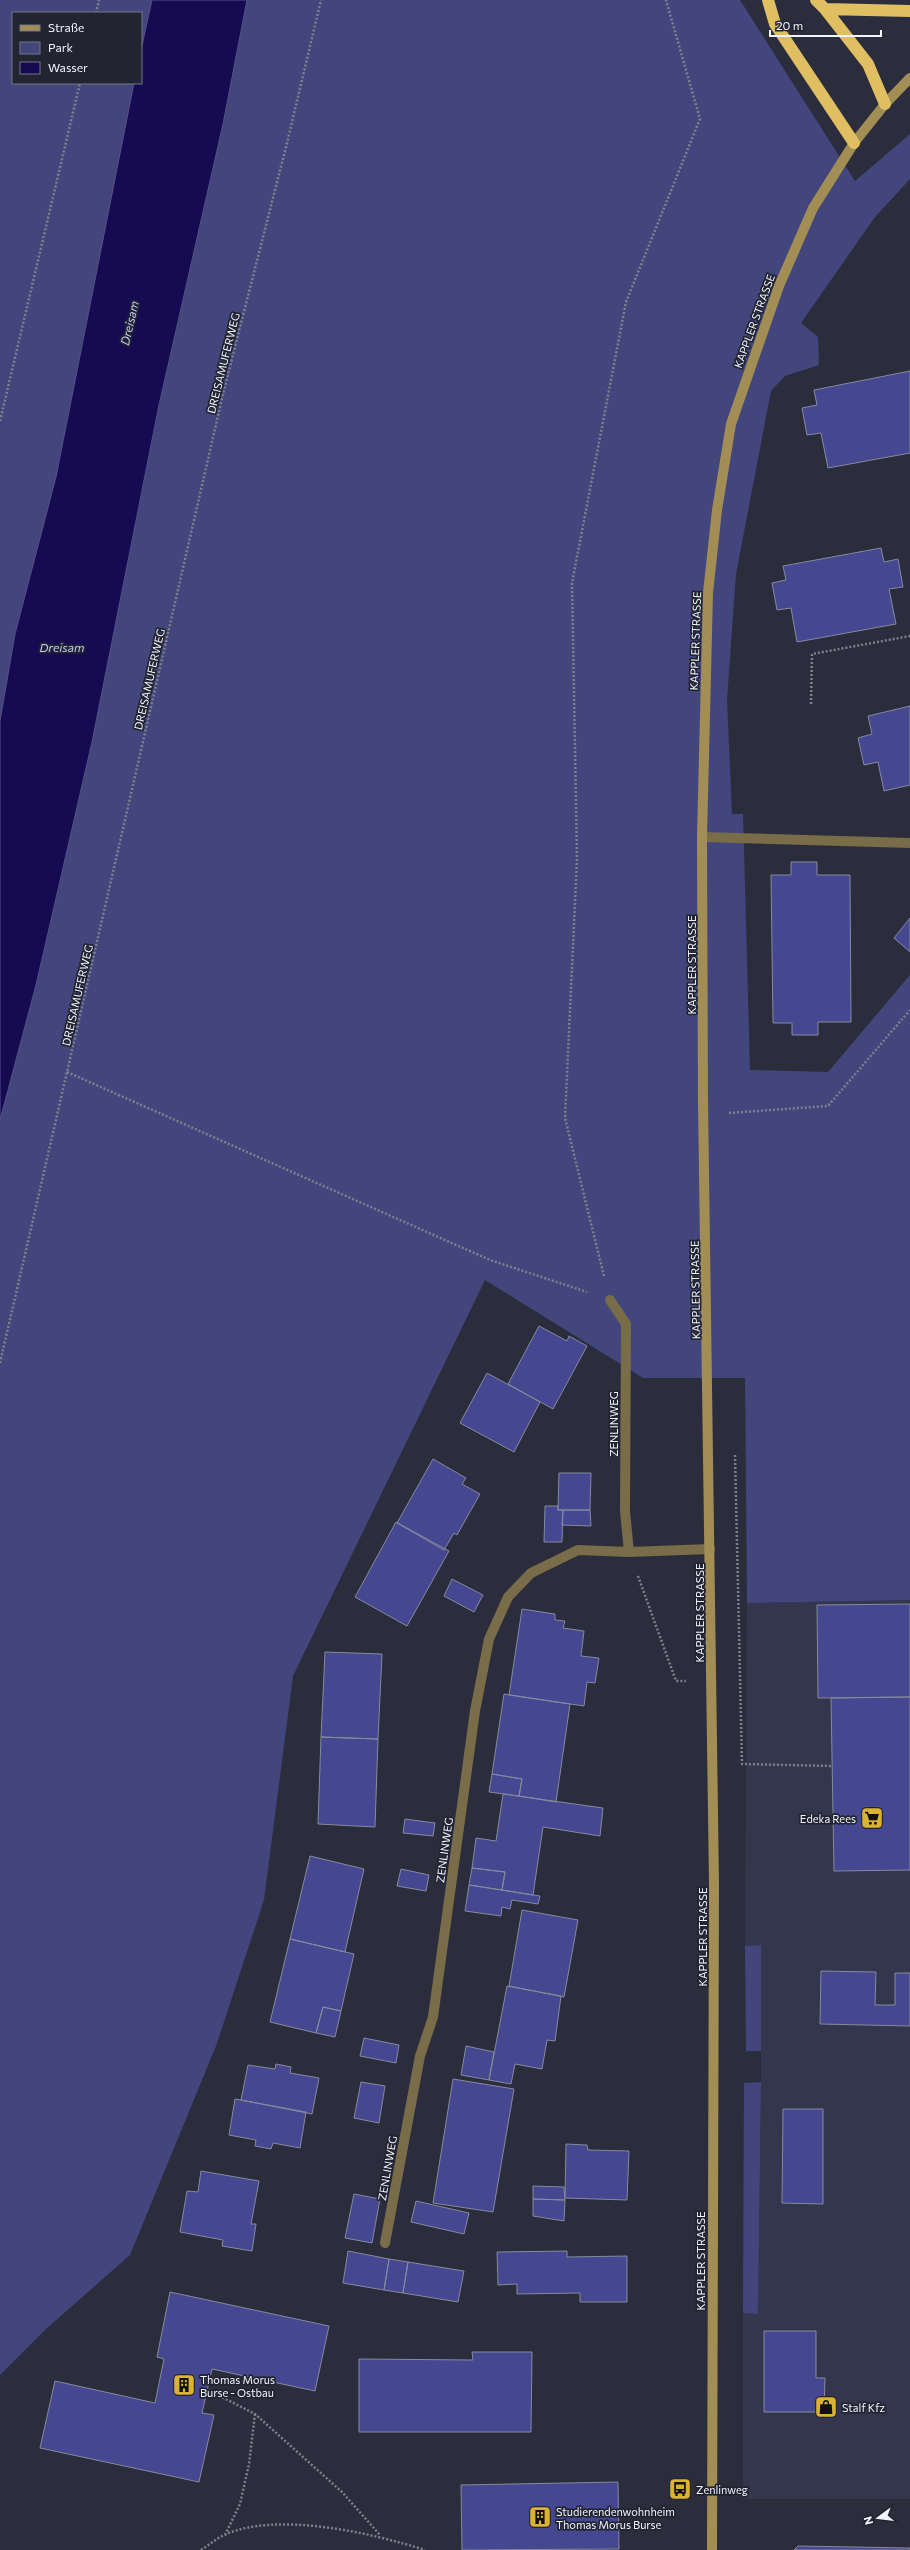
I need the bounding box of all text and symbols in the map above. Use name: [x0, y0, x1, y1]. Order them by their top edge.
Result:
legend: [12, 12, 142, 84]
scale bar: [770, 12, 881, 38]
text: 20 m: [776, 18, 803, 32]
text: Straße: [48, 20, 84, 34]
text: Park: [48, 40, 74, 54]
text: Wasser: [48, 60, 88, 74]
street label: KAPPLER STRASSE: [731, 272, 777, 370]
water label: Dreisam: [117, 299, 141, 347]
street label: DREISAMUFERWEG: [204, 311, 242, 415]
street label: KAPPLER STRASSE: [687, 591, 703, 691]
street label: DREISAMUFERWEG: [131, 627, 167, 731]
water label: Dreisam: [39, 640, 85, 654]
street label: KAPPLER STRASSE: [685, 916, 698, 1014]
street label: DREISAMUFERWEG: [59, 943, 95, 1047]
street label: KAPPLER STRASSE: [688, 1240, 702, 1340]
street label: ZENLINWEG: [607, 1391, 620, 1457]
street label: KAPPLER STRASSE: [693, 1564, 706, 1662]
supermarket icon: Edeka Rees: [859, 1805, 885, 1831]
place label: Edeka Rees: [800, 1812, 856, 1825]
street label: ZENLINWEG: [433, 1817, 455, 1883]
street label: KAPPLER STRASSE: [696, 1888, 709, 1986]
street label: ZENLINWEG: [375, 2135, 399, 2201]
street label: KAPPLER STRASSE: [694, 2212, 707, 2310]
building icon: Thomas Morus Burse - Ostbau: [171, 2372, 197, 2398]
place label: Thomas Morus Burse - Ostbau: [200, 2373, 275, 2399]
shop icon: Stalf Kfz: [813, 2394, 839, 2420]
place label: Stalf Kfz: [842, 2401, 886, 2414]
bus stop icon: Zenlinweg: [667, 2476, 693, 2502]
place label: Zenlinweg: [696, 2483, 748, 2496]
north arrow: [858, 2498, 898, 2538]
building icon: Studierendenwohnheim Thomas Morus Burse: [527, 2504, 553, 2530]
place label: Studierendenwohnheim Thomas Morus Burse: [556, 2505, 675, 2531]
text: N: [861, 2515, 875, 2526]

